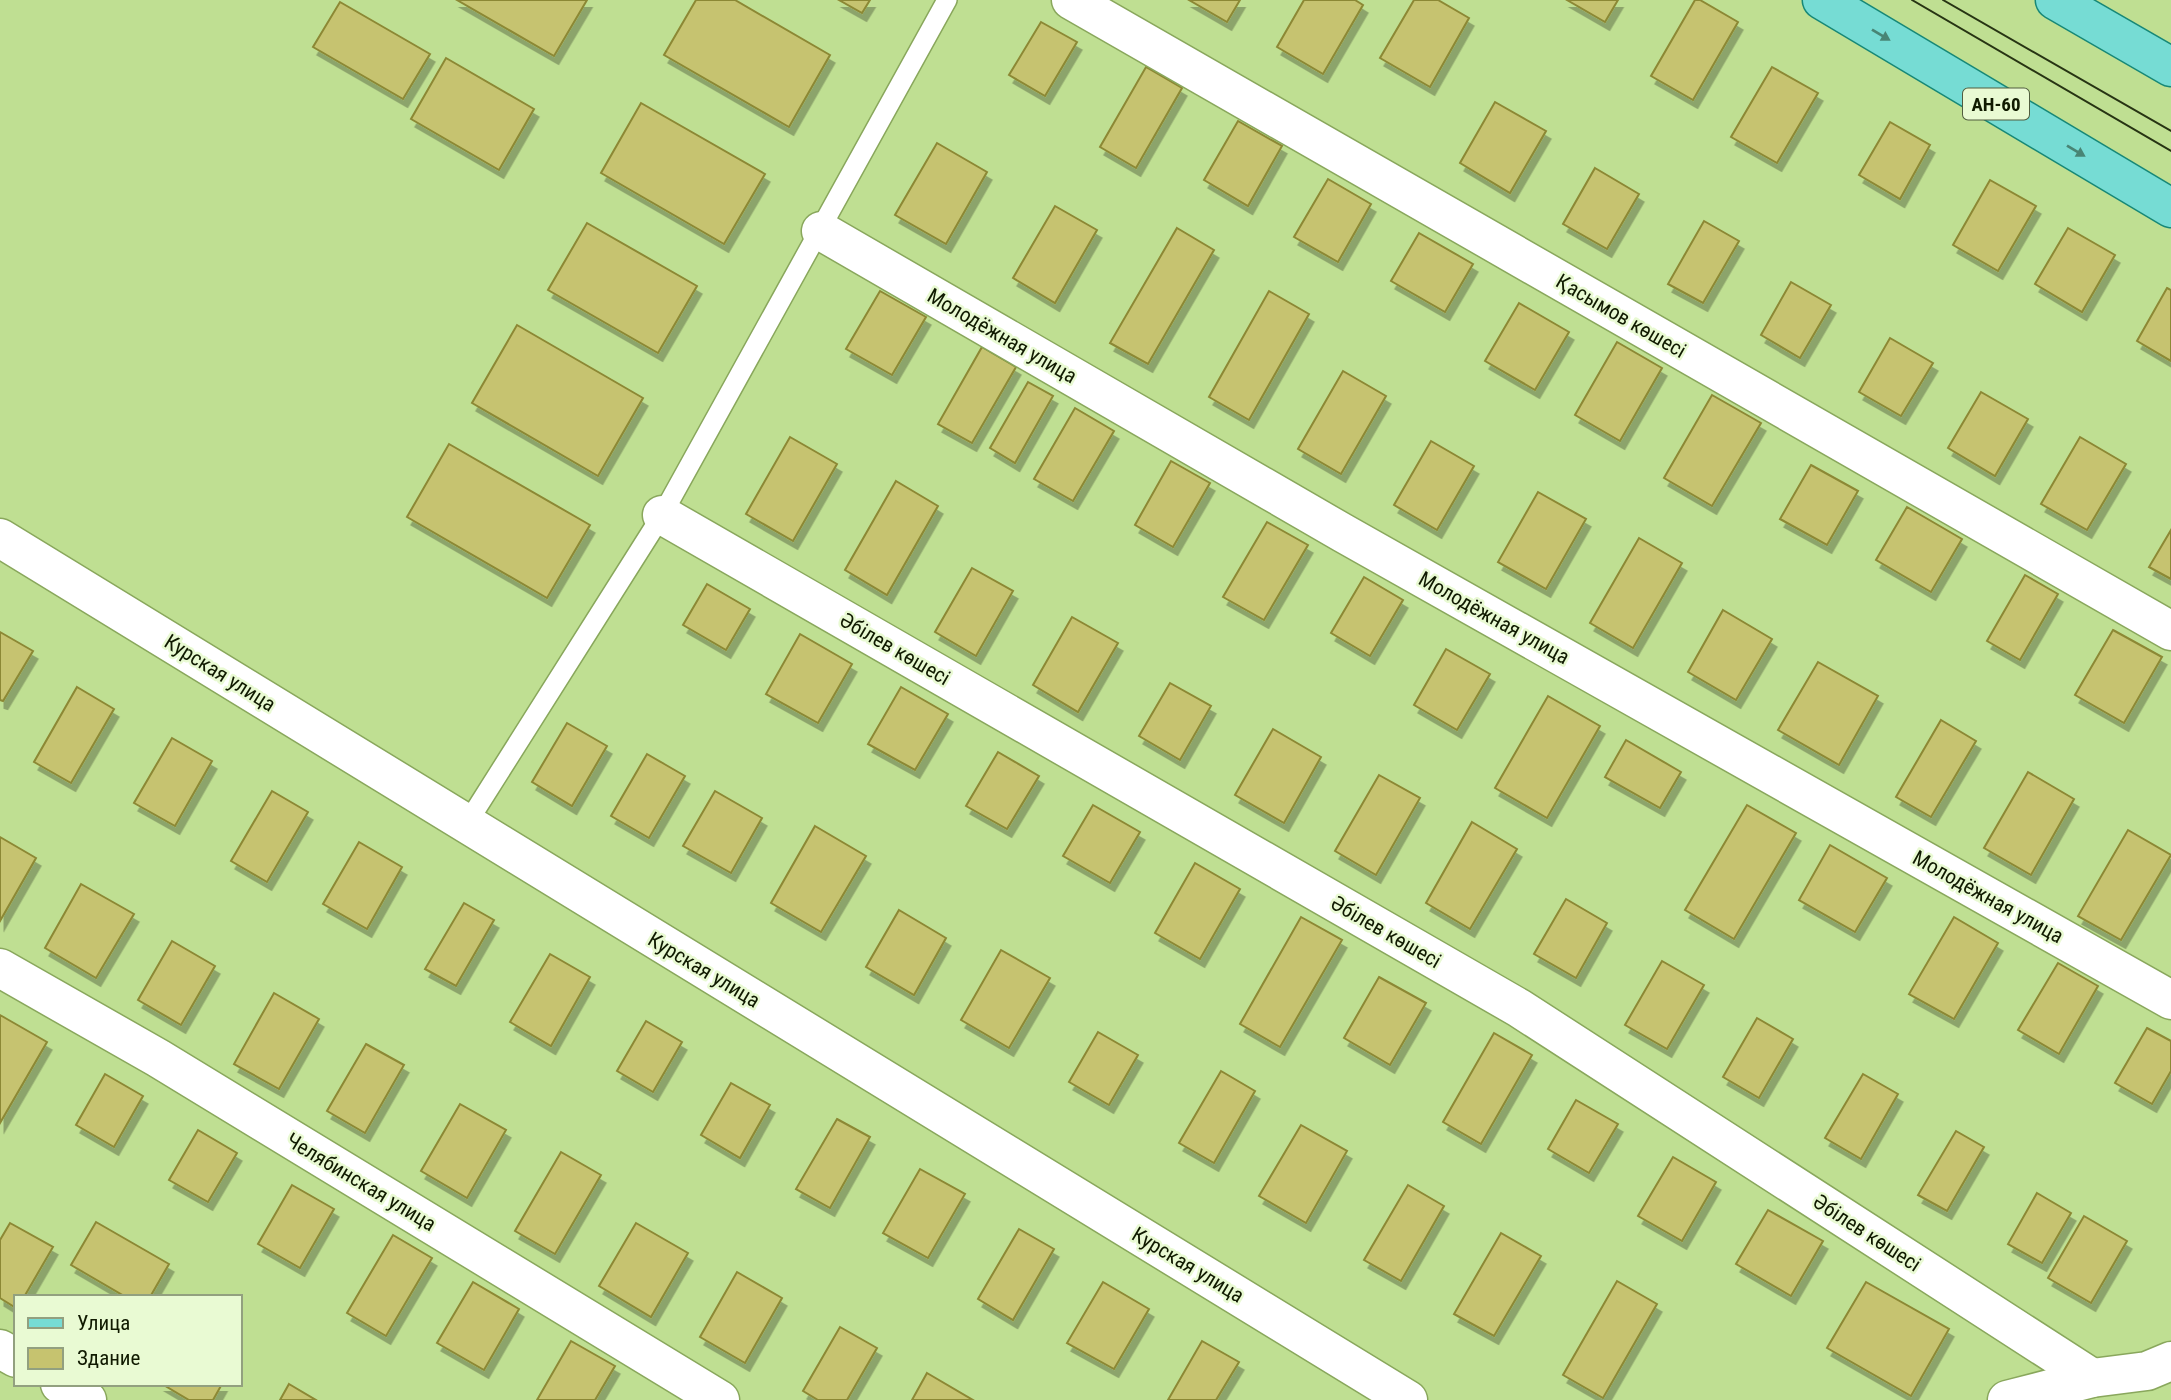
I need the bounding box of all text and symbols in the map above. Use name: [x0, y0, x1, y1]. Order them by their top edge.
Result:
one-way arrow: [1871, 29, 1890, 41]
road number: АН-60: [1963, 88, 2029, 120]
one-way arrow: [2066, 145, 2086, 157]
street label: Қасымов көшесі: [1552, 269, 1690, 363]
street label: Молодёжная улица: [923, 284, 1081, 388]
street label: Молодёжная улица: [1415, 567, 1573, 669]
street label: Әбілев көшесі: [836, 608, 954, 690]
street label: Курская улица: [160, 629, 280, 717]
street label: Молодёжная улица: [1909, 846, 2067, 948]
street label: Әбілев көшесі: [1327, 891, 1445, 973]
street label: Курская улица: [644, 927, 764, 1013]
street label: Челябинская улица: [282, 1128, 440, 1236]
street label: Әбілев көшесі: [1809, 1189, 1925, 1277]
street label: Курская улица: [1128, 1222, 1248, 1308]
legend: [14, 1295, 242, 1386]
text: Улица: [77, 1311, 130, 1335]
text: Здание: [77, 1346, 141, 1370]

